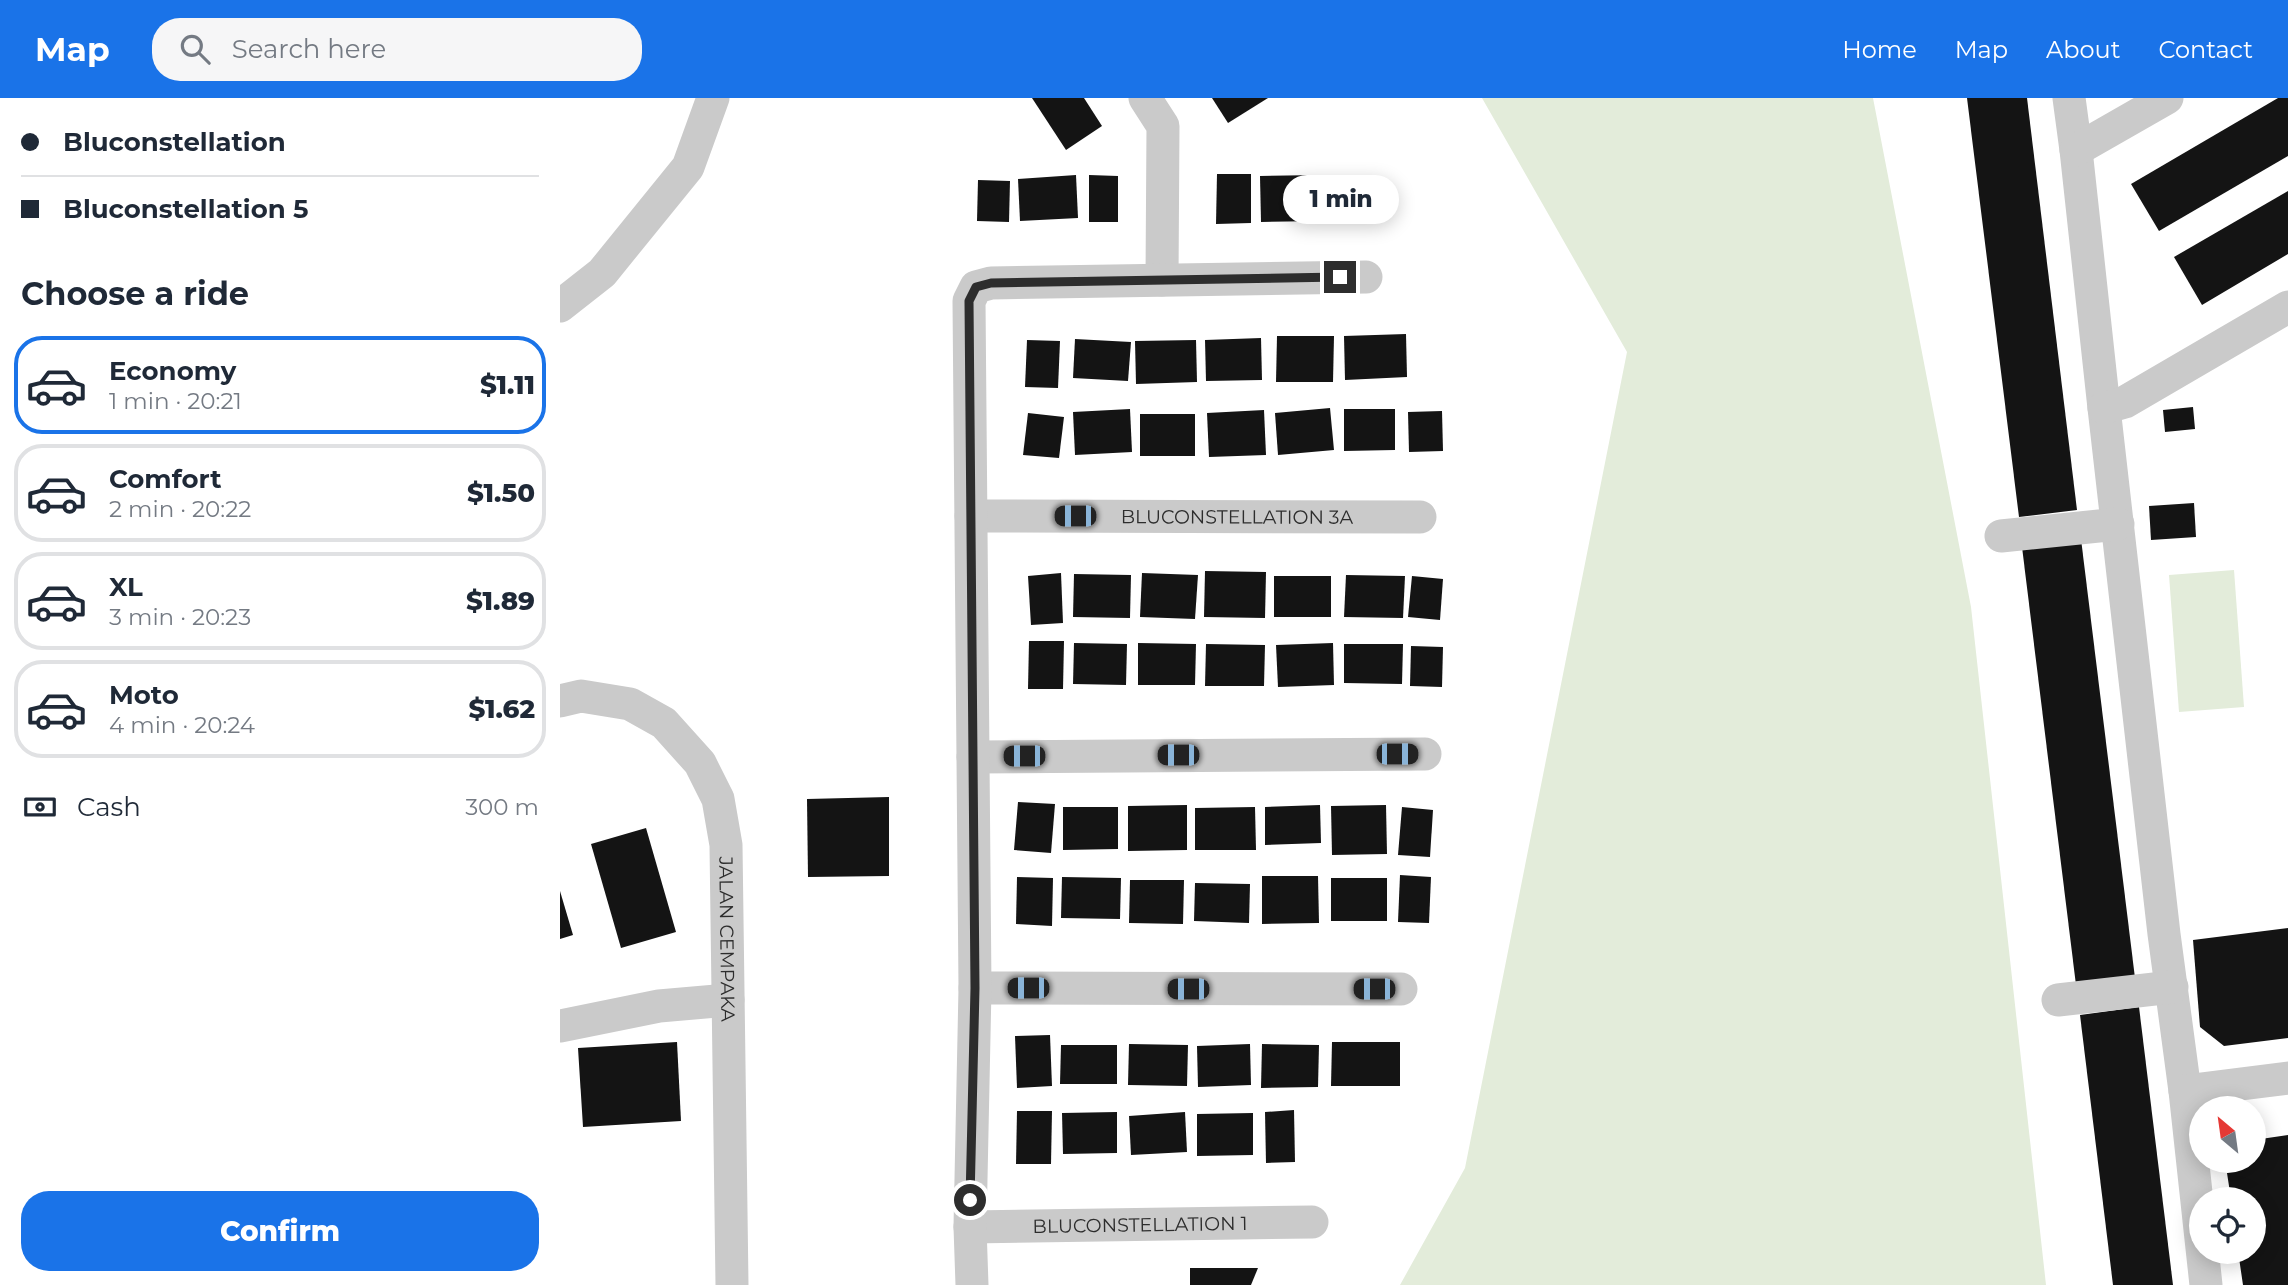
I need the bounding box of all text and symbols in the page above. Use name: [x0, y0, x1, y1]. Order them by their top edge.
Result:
search box: [152, 18, 642, 81]
text: Map: [35, 29, 110, 69]
icon: search: [176, 30, 214, 68]
text: Search here: [232, 33, 386, 65]
text: Home: [1842, 35, 1917, 64]
text: Map: [1955, 35, 2008, 64]
text: About: [2046, 35, 2120, 64]
text: Contact: [2158, 35, 2253, 64]
text: Bluconstellation: [63, 126, 286, 158]
callout: 1 min: [1282, 176, 1398, 225]
text: 1 min: [1309, 185, 1373, 213]
text: Bluconstellation 5: [63, 193, 309, 225]
route end: [1324, 261, 1356, 293]
text: Choose a ride: [21, 274, 249, 313]
icon: car: [25, 354, 88, 417]
text: Economy: [109, 355, 236, 387]
text: $1.11: [480, 369, 535, 401]
text: 1 min · 20:21: [109, 387, 242, 415]
icon: car: [25, 462, 88, 525]
text: Comfort: [109, 463, 221, 495]
text: $1.50: [467, 477, 535, 509]
text: 2 min · 20:22: [109, 495, 251, 523]
street label: BLUCONSTELLATION 3A: [1121, 505, 1354, 528]
car: [1055, 506, 1097, 527]
icon: car: [25, 570, 88, 633]
text: XL: [109, 571, 143, 603]
text: $1.89: [466, 585, 535, 617]
text: 3 min · 20:23: [109, 603, 251, 631]
icon: car: [25, 678, 88, 741]
text: Moto: [109, 679, 179, 711]
text: $1.62: [468, 693, 535, 725]
text: 4 min · 20:24: [109, 711, 255, 739]
car: [1377, 744, 1419, 765]
car: [1158, 745, 1200, 766]
car: [1004, 746, 1046, 767]
icon: cash: [21, 788, 59, 826]
text: Cash: [77, 791, 141, 823]
text: 300 m: [465, 793, 539, 821]
street label: JALAN CEMPAKA: [715, 855, 740, 1022]
car: [1008, 978, 1050, 999]
car: [1168, 979, 1210, 1000]
car: [1354, 979, 1396, 1000]
north arrow: [2189, 1096, 2266, 1172]
map controls: [2189, 1096, 2266, 1264]
route start: [954, 1184, 986, 1216]
button: locate: [2189, 1187, 2266, 1264]
button: Confirm: [21, 1191, 539, 1271]
street label: BLUCONSTELLATION 1: [1032, 1211, 1248, 1238]

